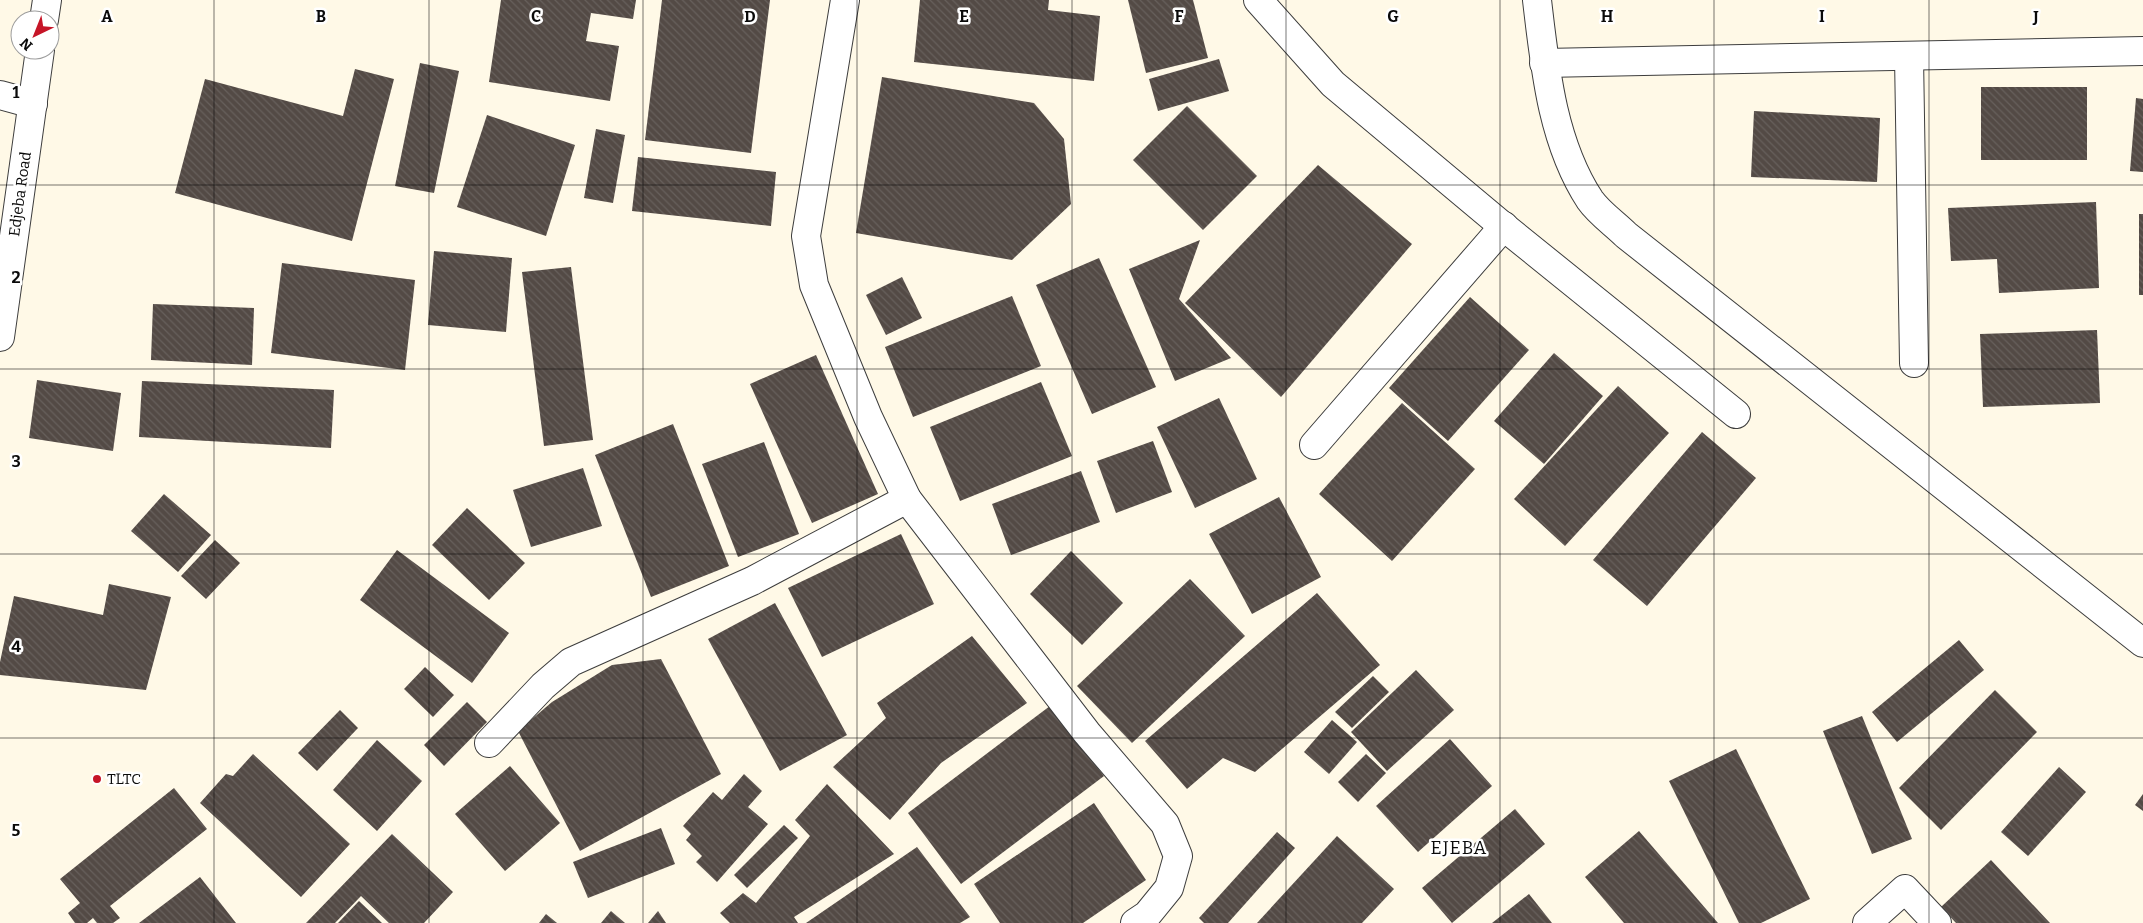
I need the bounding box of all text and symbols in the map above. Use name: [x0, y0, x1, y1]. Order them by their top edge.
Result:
text: A: [101, 7, 113, 26]
text: B: [316, 7, 326, 26]
text: C: [531, 7, 541, 26]
text: D: [744, 7, 756, 26]
text: E: [959, 7, 969, 26]
text: F: [1175, 7, 1184, 26]
text: G: [1387, 7, 1399, 26]
text: H: [1601, 7, 1614, 26]
text: I: [1819, 7, 1825, 26]
text: J: [2032, 7, 2039, 26]
north arrow: [10, 10, 60, 60]
text: N: [17, 34, 36, 54]
text: 1: [13, 83, 20, 102]
street label: Edjeba Road: [5, 150, 35, 238]
text: 2: [11, 268, 21, 287]
text: 3: [11, 452, 21, 471]
text: 4: [11, 637, 21, 656]
place label: TLTC: [107, 770, 141, 788]
marker: TLTC: [91, 773, 103, 785]
text: 5: [12, 821, 21, 840]
district label: EJEBA: [1431, 837, 1487, 859]

